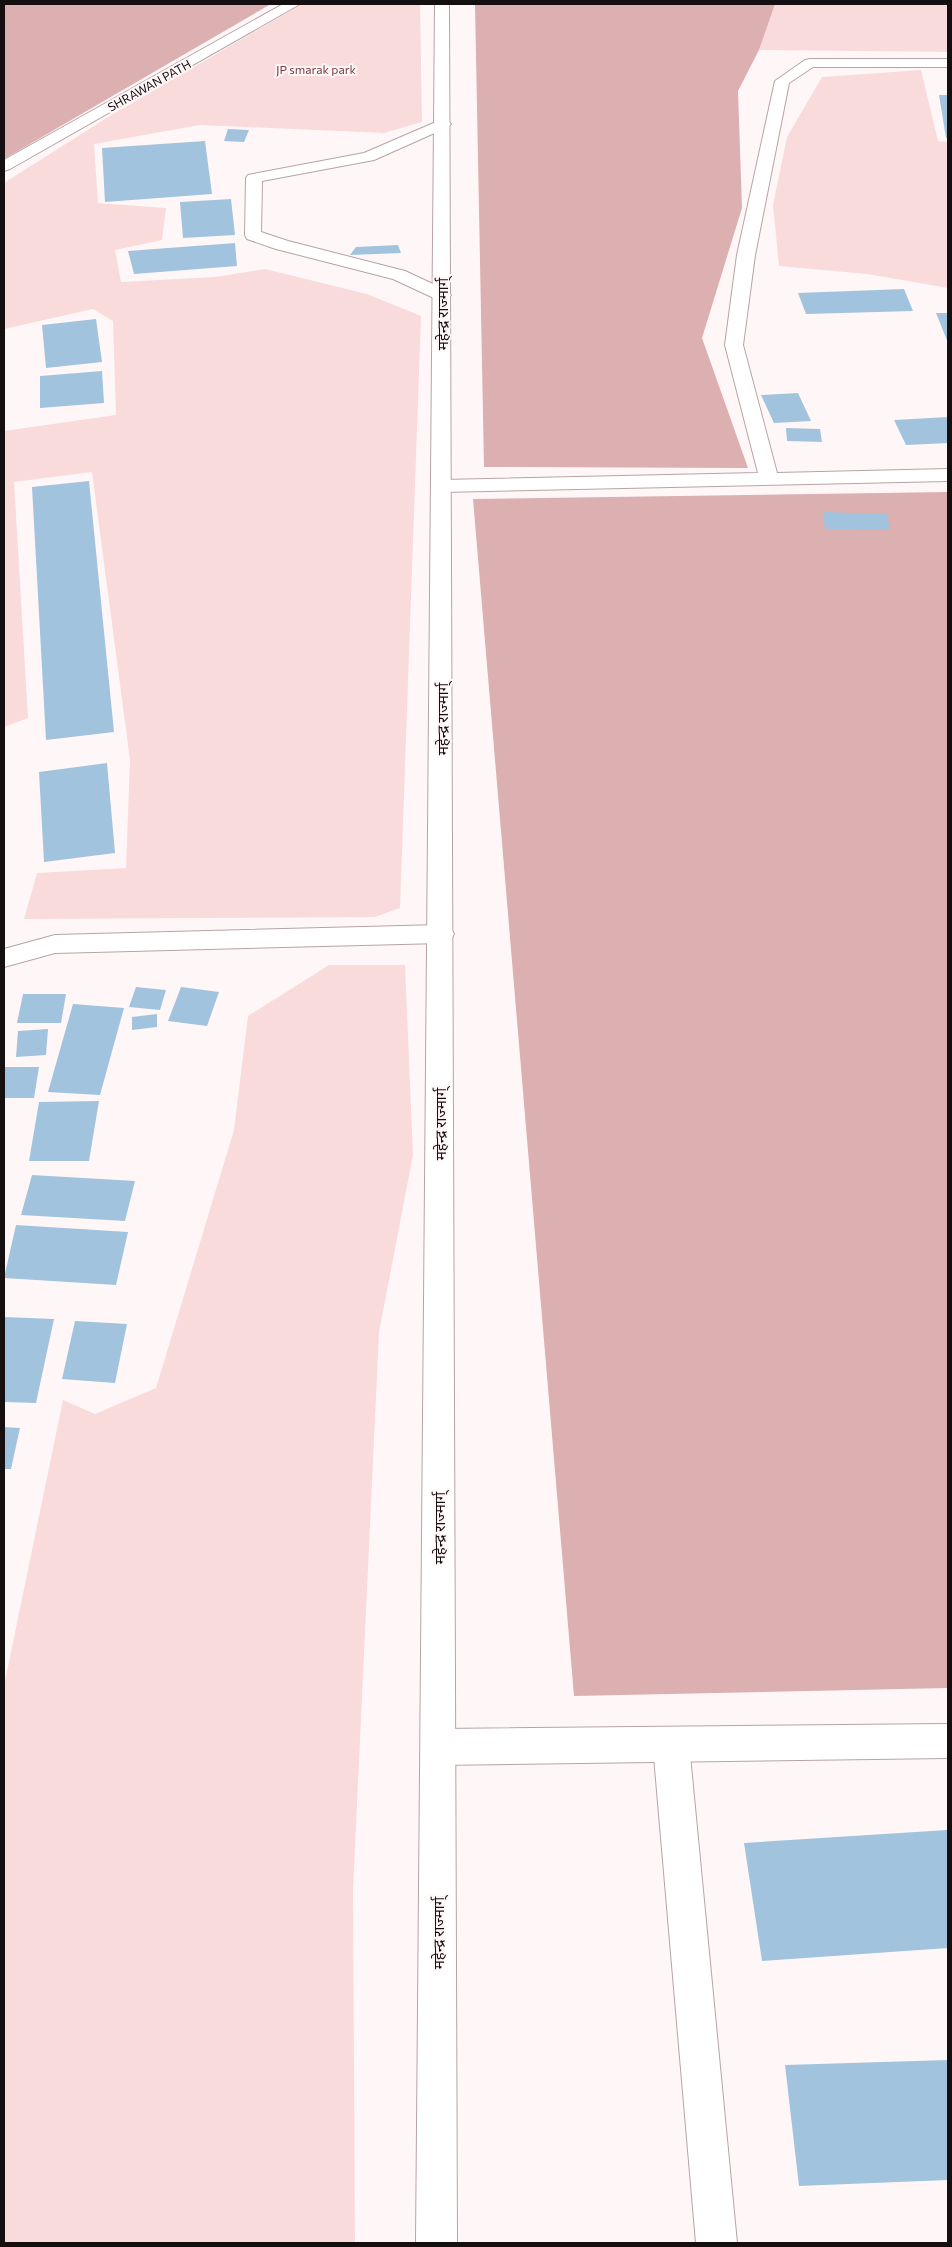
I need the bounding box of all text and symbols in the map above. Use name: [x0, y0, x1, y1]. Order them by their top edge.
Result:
street label: SHRAWAN PATH: [105, 56, 193, 114]
park label: JP smarak park: [276, 62, 356, 77]
street label: महेन्द्र राज्मार्ग्: [433, 276, 453, 350]
street label: महेन्द्र राज्मार्ग्: [433, 681, 453, 755]
street label: महेन्द्र राज्मार्ग्: [431, 1086, 451, 1160]
street label: महेन्द्र राज्मार्ग्: [430, 1490, 450, 1564]
street label: महेन्द्र राज्मार्ग्: [429, 1895, 449, 1969]

